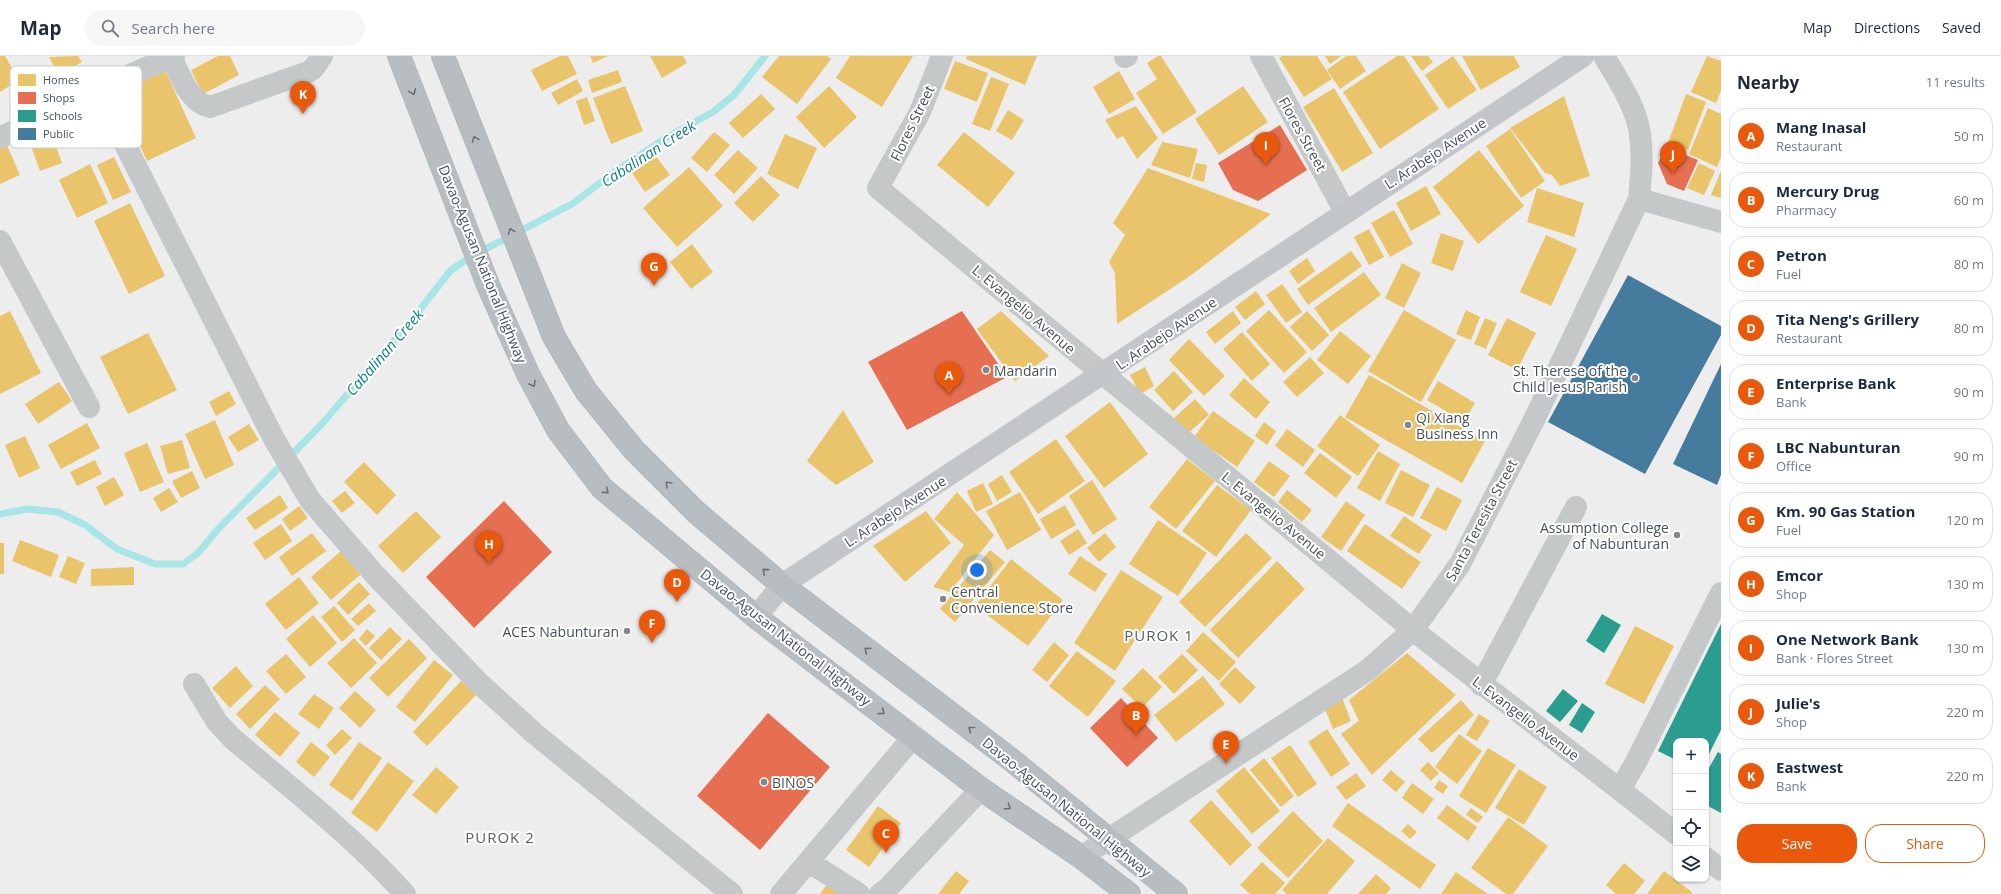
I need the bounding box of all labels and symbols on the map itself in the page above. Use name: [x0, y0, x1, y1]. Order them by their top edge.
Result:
legend: [10, 66, 142, 148]
text: Homes: [43, 72, 79, 87]
pin: K: [290, 81, 316, 114]
street label: Flores Street: [885, 82, 939, 164]
one-way arrow: [409, 89, 417, 96]
text: Shops: [43, 90, 74, 105]
street label: Flores Street: [1275, 93, 1331, 175]
text: Schools: [43, 108, 82, 123]
street label: L. Arabejo Avenue: [1380, 113, 1490, 193]
water label: Cabalinan Creek: [597, 115, 700, 191]
text: Public: [43, 126, 74, 141]
pin: I: [1253, 132, 1279, 165]
one-way arrow: [472, 135, 480, 142]
pin: J: [1660, 141, 1686, 174]
street label: Davao-Agusan National Highway: [435, 162, 532, 367]
one-way arrow: [508, 227, 516, 234]
pin: G: [641, 253, 667, 286]
street label: L. Evangelio Avenue: [968, 260, 1080, 358]
street label: L. Arabejo Avenue: [1112, 292, 1220, 374]
water label: Cabalinan Creek: [341, 304, 428, 400]
place label: Mandarin: [994, 361, 1057, 380]
place label: St. Therese of the Child Jesus Parish: [1512, 361, 1627, 396]
pin: A: [936, 362, 962, 395]
marker: Mandarin: [981, 365, 991, 375]
marker: St. Therese of the Child Jesus Parish: [1630, 373, 1640, 383]
one-way arrow: [529, 380, 536, 387]
place label: Qi Xiang Business Inn: [1416, 408, 1498, 443]
marker: Qi Xiang Business Inn: [1403, 420, 1413, 430]
street label: Santa Teresita Street: [1441, 456, 1521, 584]
street label: L. Evangelio Avenue: [1218, 467, 1330, 563]
street label: L. Arabejo Avenue: [840, 471, 950, 551]
one-way arrow: [665, 481, 673, 489]
one-way arrow: [601, 486, 609, 494]
place label: Assumption College of Nabunturan: [1540, 518, 1669, 553]
marker: Assumption College of Nabunturan: [1672, 530, 1682, 540]
pin: H: [476, 531, 502, 564]
your location: [967, 560, 987, 580]
street label: Davao-Agusan National Highway: [697, 564, 876, 710]
one-way arrow: [762, 568, 769, 575]
pin: D: [664, 569, 690, 602]
place label: Central Convenience Store: [951, 582, 1073, 617]
marker: Central Convenience Store: [938, 594, 948, 604]
pin: F: [639, 610, 665, 643]
place label: ACES Nabunturan: [503, 622, 619, 641]
district label: PUROK 1: [1124, 625, 1194, 645]
marker: ACES Nabunturan: [622, 626, 632, 636]
one-way arrow: [865, 648, 872, 655]
street label: L. Evangelio Avenue: [1469, 672, 1583, 765]
pin: B: [1123, 702, 1149, 735]
one-way arrow: [878, 707, 885, 714]
one-way arrow: [968, 727, 975, 734]
pin: E: [1213, 731, 1239, 764]
street label: Davao-Agusan National Highway: [979, 733, 1156, 882]
place label: BINOS: [772, 773, 814, 792]
marker: BINOS: [759, 777, 769, 787]
one-way arrow: [1004, 802, 1011, 809]
pin: C: [873, 820, 899, 853]
district label: PUROK 2: [465, 827, 535, 847]

